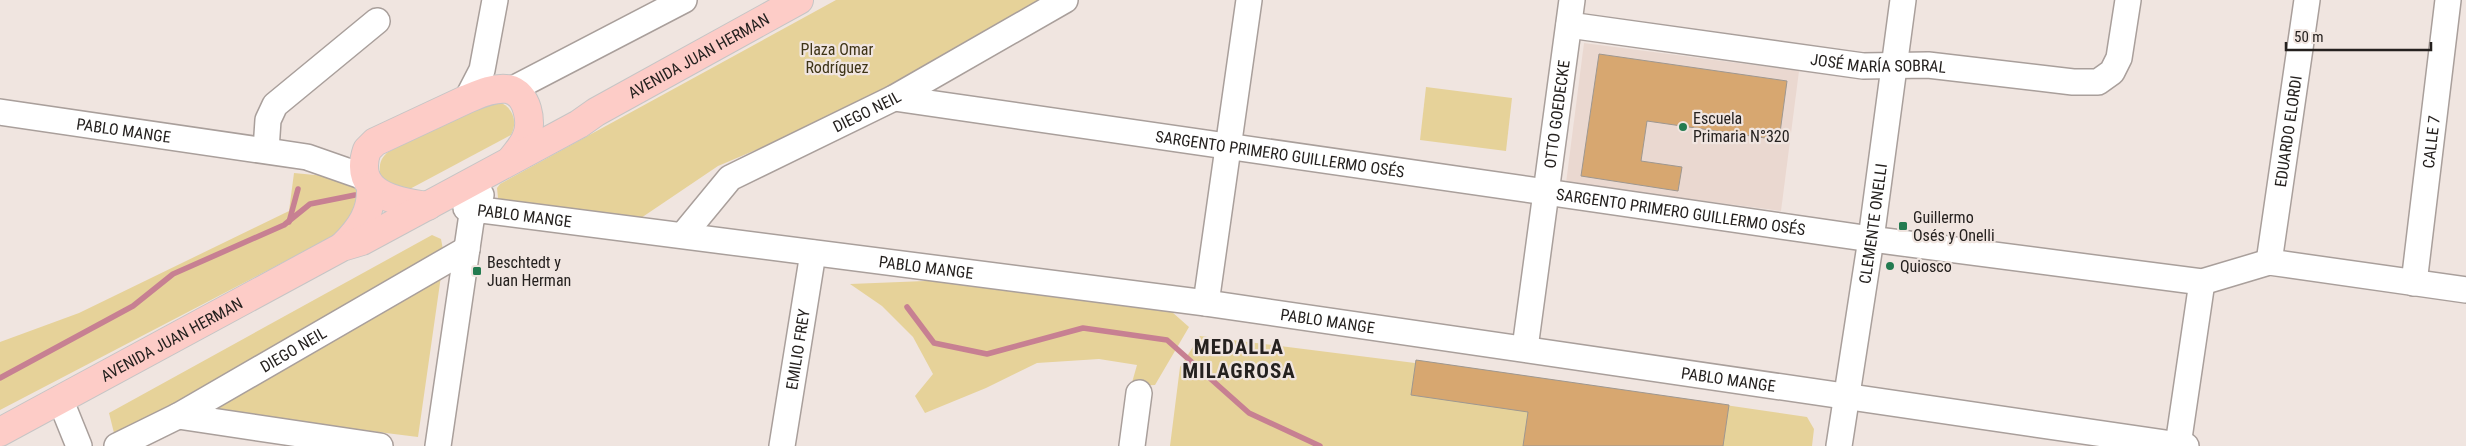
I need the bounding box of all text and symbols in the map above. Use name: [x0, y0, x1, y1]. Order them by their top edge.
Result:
street label: AVENIDA JUAN HERMAN: [624, 9, 772, 102]
scale bar: [2286, 20, 2431, 52]
text: 50 m: [2294, 28, 2324, 46]
park label: Plaza Omar Rodríguez: [801, 40, 874, 77]
street label: JOSÉ MARÍA SOBRAL: [1809, 49, 1948, 77]
street label: OTTO GOEDECKE: [1540, 59, 1573, 169]
street label: EDUARDO ELORDI: [2270, 74, 2305, 188]
street label: DIEGO NEIL: [830, 86, 905, 136]
place label: Escuela Primaria N°320: [1693, 109, 1790, 146]
street label: PABLO MANGE: [75, 114, 172, 146]
street label: CALLE 7: [2418, 114, 2444, 169]
marker: Escuela Primaria N°320: [1677, 121, 1689, 133]
street label: SARGENTO PRIMERO GUILLERMO OSÉS: [1154, 126, 1406, 181]
street label: CLEMENTE ONELLI: [1855, 162, 1891, 285]
street label: SARGENTO PRIMERO GUILLERMO OSÉS: [1555, 184, 1807, 239]
street label: PABLO MANGE: [476, 200, 573, 231]
place label: Guillermo Osés y Onelli: [1913, 208, 1995, 245]
marker: Guillermo Osés y Onelli: [1897, 220, 1909, 232]
street label: PABLO MANGE: [878, 252, 975, 283]
place label: Beschtedt y Juan Herman: [487, 253, 571, 290]
place label: Quiosco: [1900, 257, 1952, 276]
marker: Quiosco: [1884, 260, 1896, 272]
marker: Beschtedt y Juan Herman: [471, 265, 483, 277]
street label: AVENIDA JUAN HERMAN: [97, 293, 246, 385]
street label: PABLO MANGE: [1279, 304, 1376, 337]
street label: EMILIO FREY: [782, 307, 813, 391]
street label: DIEGO NEIL: [257, 323, 330, 376]
district label: MEDALLA MILAGROSA: [1182, 335, 1296, 383]
street label: PABLO MANGE: [1680, 363, 1777, 395]

